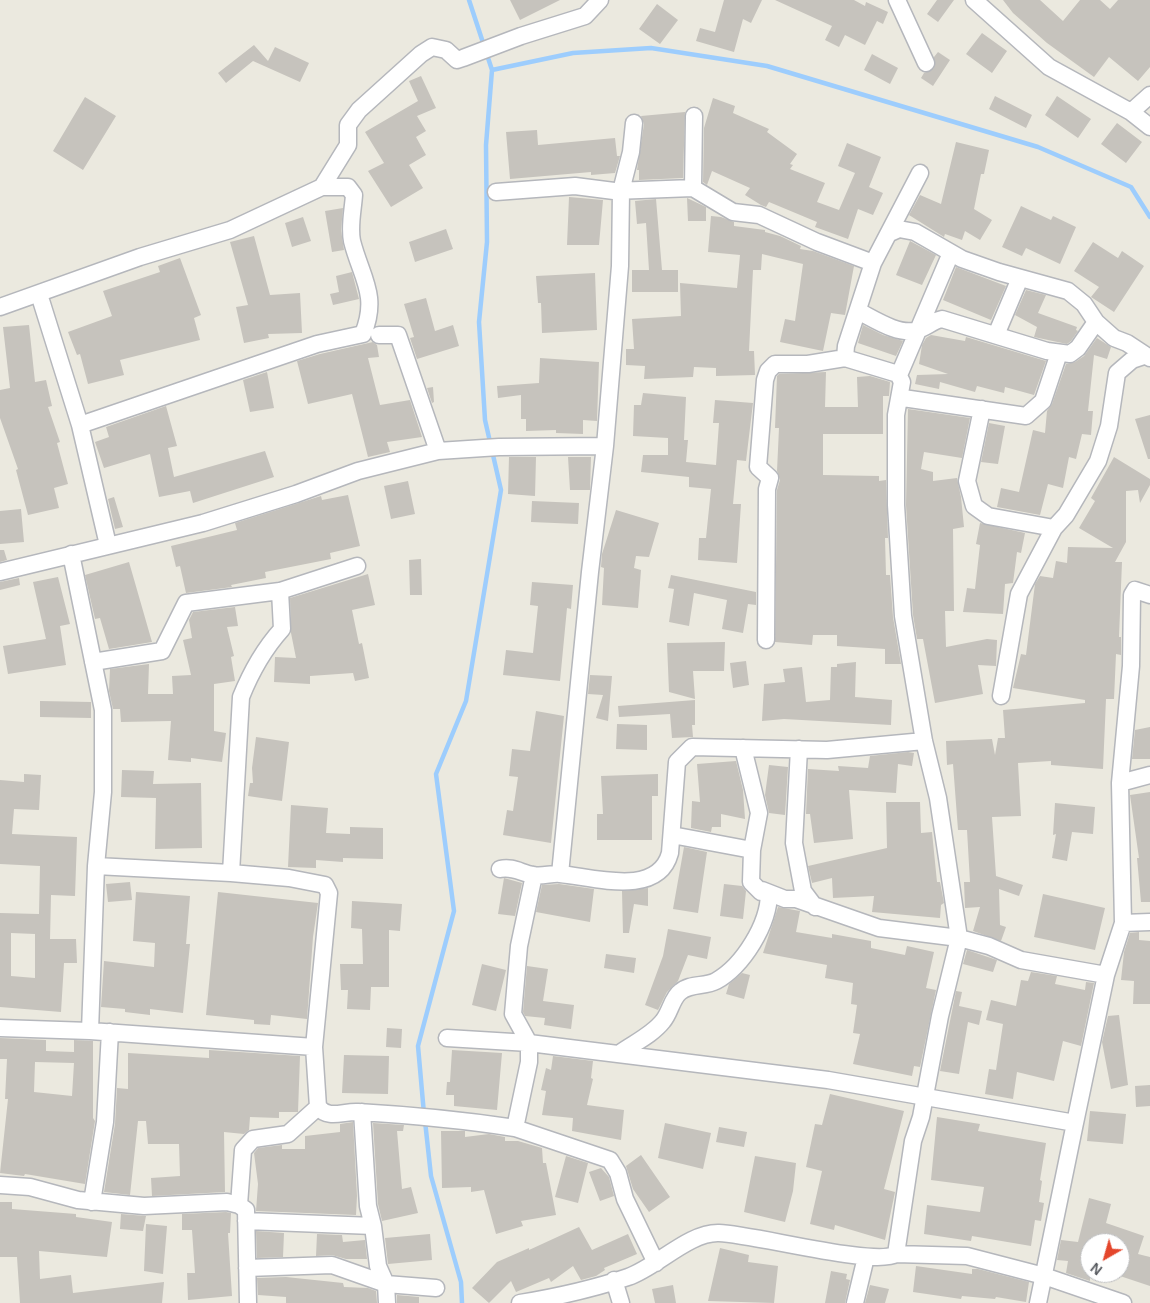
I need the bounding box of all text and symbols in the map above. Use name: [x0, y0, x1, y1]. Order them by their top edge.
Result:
north arrow: [1080, 1233, 1130, 1283]
text: N: [1087, 1260, 1105, 1278]

